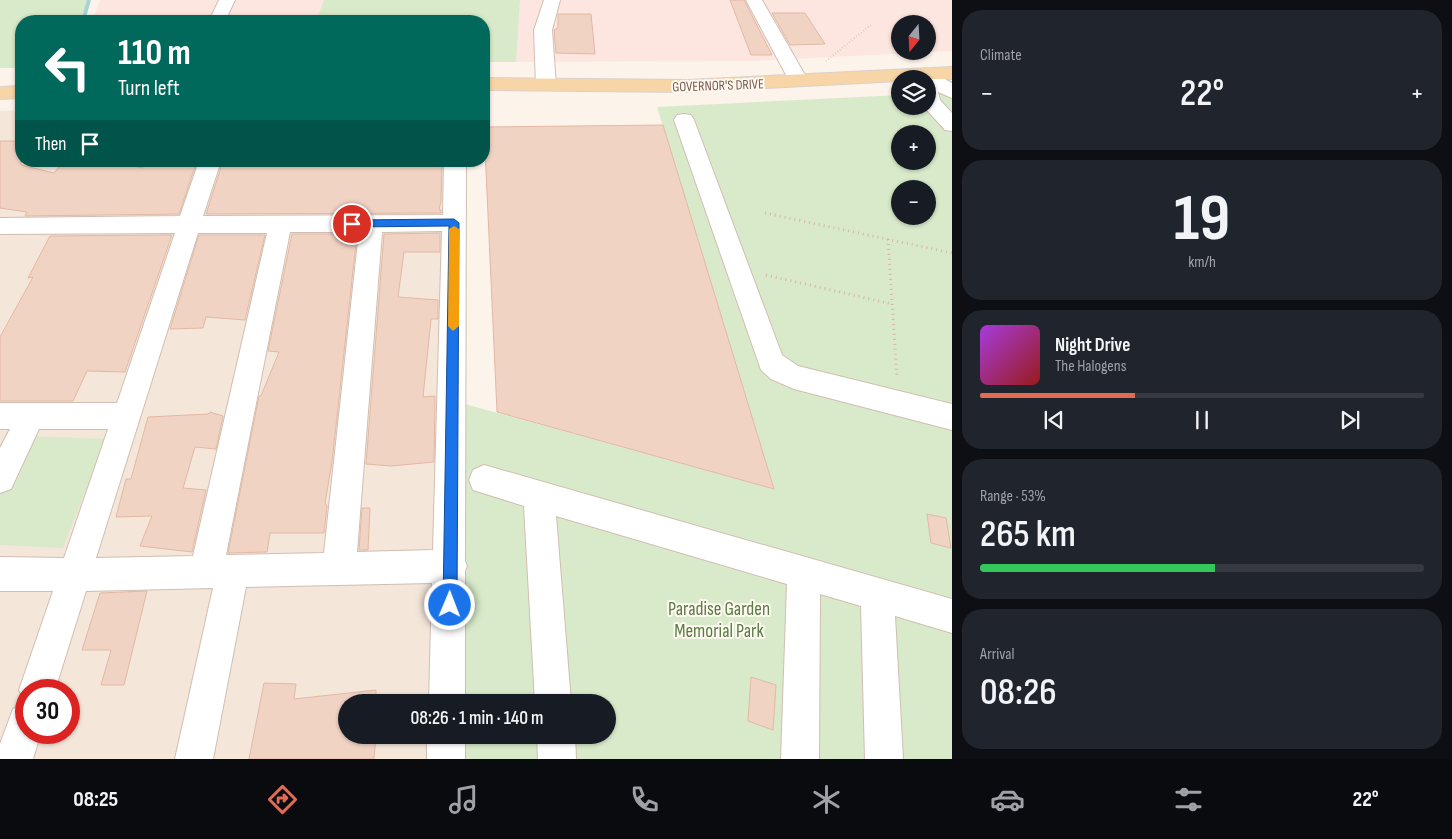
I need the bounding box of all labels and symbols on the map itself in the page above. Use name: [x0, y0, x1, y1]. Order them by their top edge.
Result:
north arrow: [891, 15, 936, 60]
street label: GOVERNOR'S DRIVE: [672, 75, 764, 96]
pin: [331, 203, 373, 245]
position arrow: [423, 578, 475, 630]
park label: Paradise Garden Memorial Park: [668, 598, 770, 643]
speed limit sign: 30: [15, 679, 80, 744]

